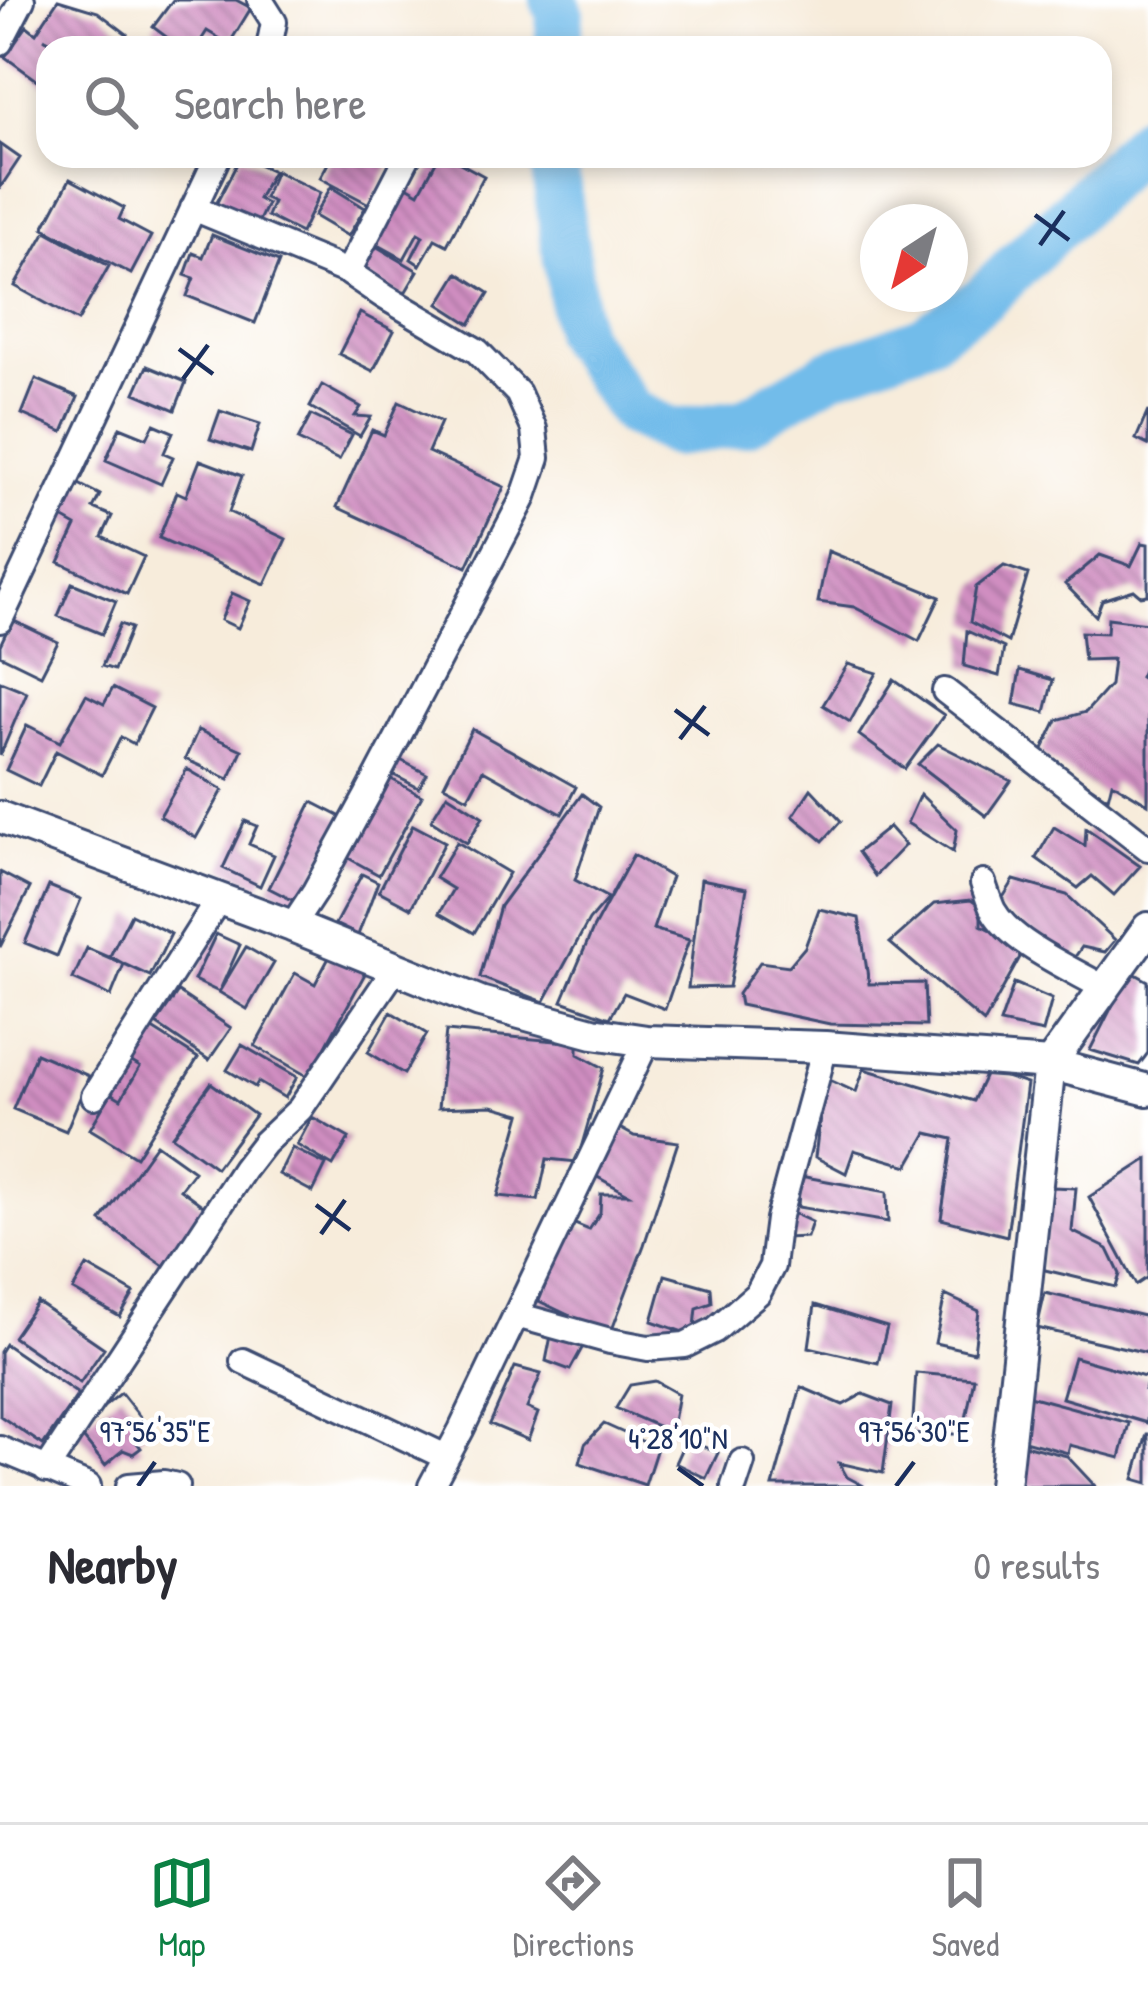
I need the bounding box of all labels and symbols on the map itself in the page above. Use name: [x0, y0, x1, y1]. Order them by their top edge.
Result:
north arrow: [860, 204, 968, 312]
text: 97°56'35"E: [100, 1411, 210, 1451]
text: 97°56'30"E: [858, 1411, 970, 1451]
text: 4°28'10"N: [628, 1418, 728, 1458]

